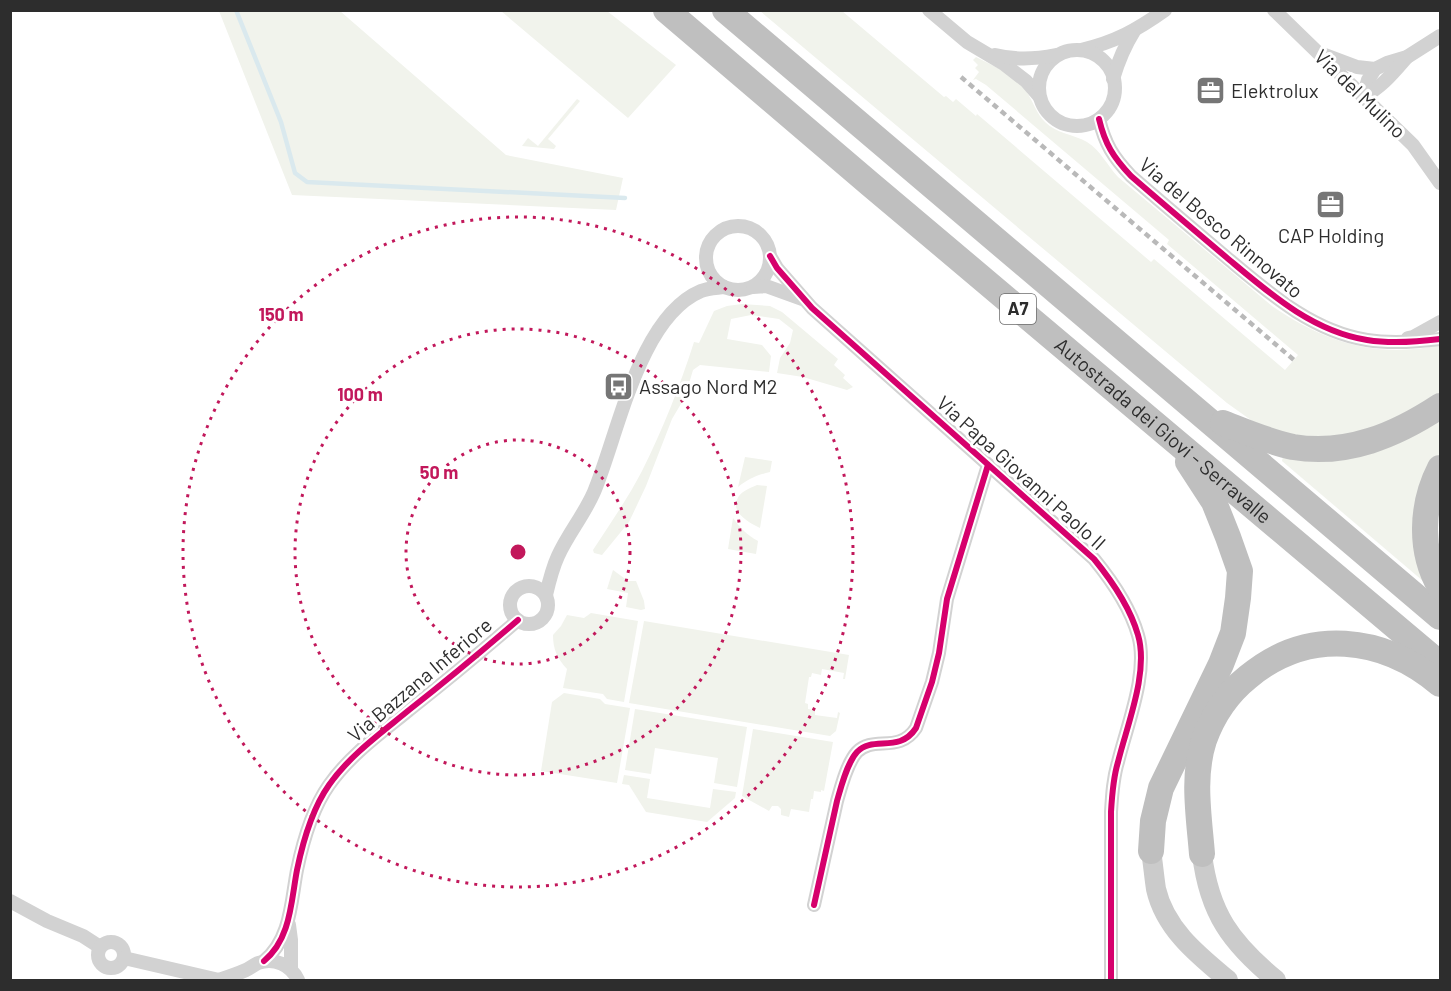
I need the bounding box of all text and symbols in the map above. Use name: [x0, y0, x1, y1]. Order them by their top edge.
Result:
street label: Via del Mulino: [1310, 44, 1411, 143]
office icon: Elektrolux: [1194, 75, 1226, 107]
place label: Elektrolux: [1231, 78, 1319, 102]
street label: Via del Bosco Rinnovato: [1135, 152, 1308, 303]
office icon: CAP Holding: [1315, 189, 1347, 221]
place label: CAP Holding: [1278, 223, 1384, 247]
road number: A7: [1000, 294, 1036, 324]
text: 150 m: [259, 303, 303, 325]
street label: Autostrada dei Giovi - Serravalle: [1050, 332, 1277, 528]
bus stop icon: Assago Nord M2: [602, 371, 634, 403]
place label: Assago Nord M2: [639, 374, 777, 398]
text: 100 m: [337, 383, 383, 405]
street label: Via Papa Giovanni Paolo II: [932, 390, 1111, 554]
text: 50 m: [420, 461, 458, 483]
centre of rings: [508, 542, 528, 562]
street label: Via Bazzana Inferiore: [342, 612, 496, 746]

